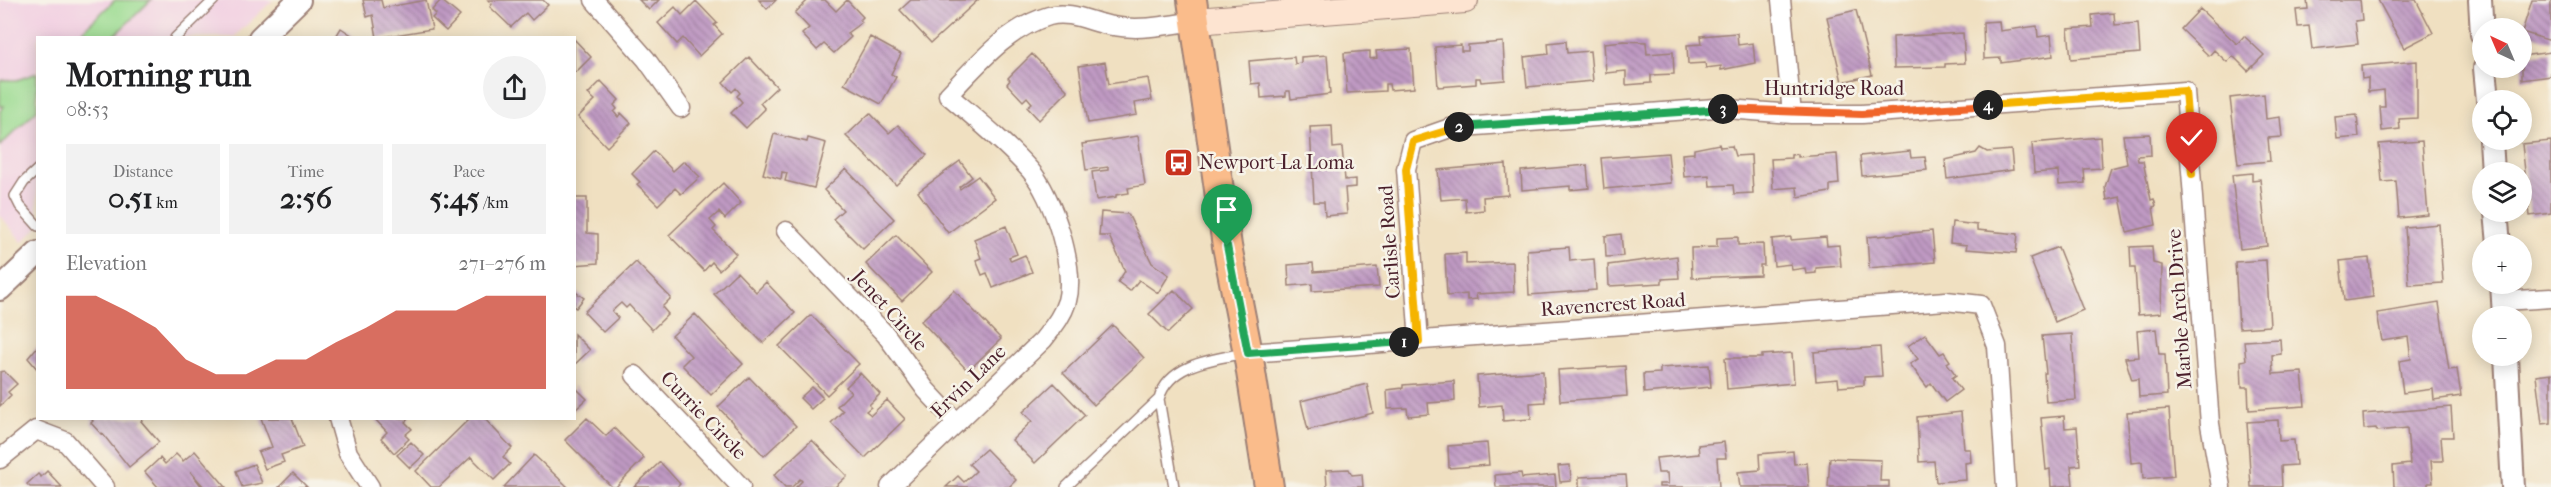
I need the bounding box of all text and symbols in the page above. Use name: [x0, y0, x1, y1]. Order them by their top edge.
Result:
north arrow: [2472, 18, 2532, 78]
map controls: [2472, 18, 2532, 366]
text: Morning run: [66, 56, 251, 95]
button: share: [483, 56, 546, 119]
street label: Huntridge Road: [1764, 77, 1905, 100]
pin: 4: [1973, 90, 2003, 120]
button: locate: [2472, 90, 2532, 150]
pin: 3: [1708, 94, 1738, 124]
text: 4: [1983, 95, 1993, 114]
text: 08:53: [66, 98, 109, 121]
text: 3: [1720, 99, 1726, 118]
pin: 2: [1444, 112, 1474, 142]
pin: [2166, 112, 2217, 174]
text: 2: [1455, 117, 1463, 136]
icon: check: [2175, 121, 2208, 154]
bus stop icon: Newport-La Loma: [1162, 146, 1194, 178]
place label: Newport-La Loma: [1199, 151, 1355, 174]
text: Distance: [113, 162, 173, 181]
text: Time: [288, 162, 324, 181]
text: Pace: [453, 162, 485, 181]
button: layers: [2472, 162, 2532, 222]
text: 0.51: [108, 181, 153, 216]
text: 2:56: [280, 181, 332, 216]
text: 5:45: [429, 181, 480, 216]
street label: Carlisle Road: [1374, 183, 1405, 300]
pin: [1201, 184, 1252, 246]
text: km: [153, 193, 178, 212]
text: /km: [480, 193, 509, 212]
icon: arrive: [1210, 193, 1243, 226]
street label: Marble Arch Drive: [2162, 228, 2197, 390]
button: +: [2472, 234, 2532, 294]
text: Elevation: [66, 252, 147, 275]
text: 271–276 m: [459, 252, 546, 275]
street label: Jenet Circle: [846, 263, 932, 356]
street label: Ravencrest Road: [1540, 288, 1687, 321]
button: −: [2472, 306, 2532, 366]
pin: 1: [1389, 327, 1419, 357]
text: 1: [1401, 332, 1407, 351]
street label: Ervin Lane: [926, 340, 1011, 423]
street label: Currie Circle: [656, 367, 751, 464]

